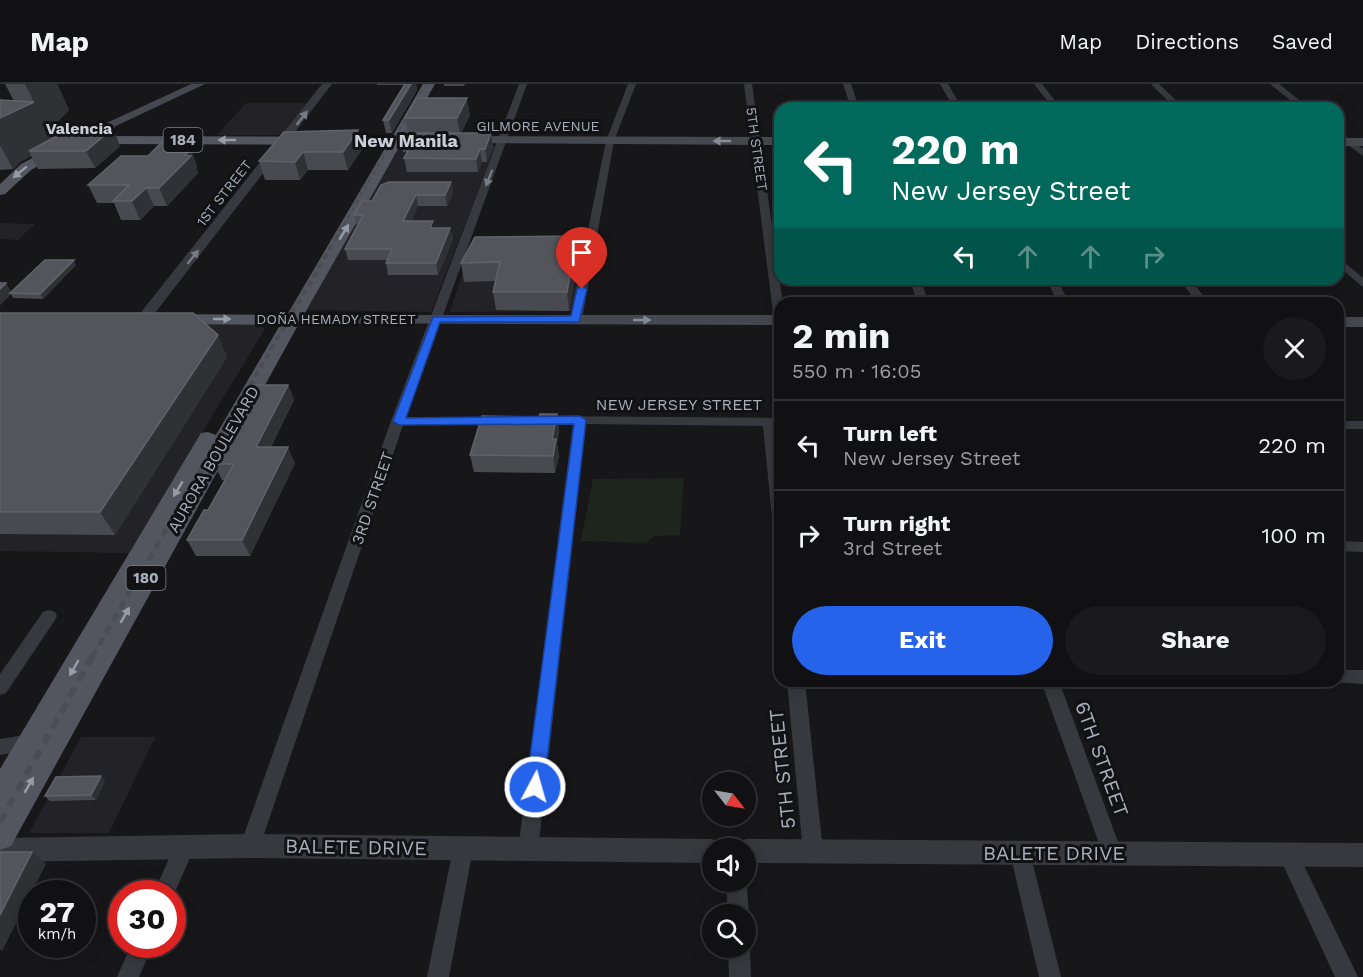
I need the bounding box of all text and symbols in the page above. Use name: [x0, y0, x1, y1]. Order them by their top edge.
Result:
text: Map: [30, 25, 89, 58]
text: Map: [1059, 29, 1102, 54]
text: Directions: [1135, 29, 1239, 54]
text: Saved: [1272, 29, 1333, 54]
street label: 5TH STREET: [743, 106, 771, 192]
one-way arrow: [296, 110, 308, 125]
street label: GILMORE AVENUE: [476, 118, 600, 134]
district label: Valencia: [46, 119, 113, 138]
text: 220 m: [891, 125, 1020, 174]
icon: left: [792, 126, 870, 204]
road number: 184: [164, 128, 202, 152]
district label: New Manila: [354, 130, 459, 151]
one-way arrow: [217, 135, 236, 145]
one-way arrow: [712, 136, 731, 146]
street label: 1ST STREET: [193, 156, 255, 229]
one-way arrow: [12, 166, 28, 179]
one-way arrow: [483, 169, 493, 187]
text: New Jersey Street: [891, 175, 1130, 207]
one-way arrow: [338, 224, 349, 240]
pin: [556, 227, 607, 289]
icon: arrive: [565, 236, 598, 269]
icon: left: [948, 240, 981, 273]
icon: ahead: [1011, 240, 1044, 273]
icon: ahead: [1074, 240, 1107, 273]
icon: right: [1137, 240, 1170, 273]
one-way arrow: [186, 249, 199, 265]
street label: DOÑA HEMADY STREET: [256, 311, 416, 327]
one-way arrow: [213, 314, 232, 324]
one-way arrow: [632, 315, 651, 325]
text: 2 min: [792, 315, 890, 357]
button: close: [1263, 317, 1326, 380]
text: 550 m · 16:05: [792, 359, 921, 383]
street label: AURORA BOULEVARD: [164, 383, 263, 536]
street label: NEW JERSEY STREET: [596, 395, 763, 414]
text: Turn left: [843, 421, 937, 446]
icon: left: [792, 429, 825, 462]
text: 220 m: [1258, 433, 1326, 458]
text: New Jersey Street: [843, 446, 1020, 470]
street label: 3RD STREET: [348, 449, 397, 547]
one-way arrow: [172, 481, 183, 497]
text: Turn right: [843, 511, 950, 536]
icon: right: [792, 519, 825, 552]
text: 100 m: [1262, 523, 1326, 548]
text: 3rd Street: [843, 536, 942, 560]
road number: 180: [126, 566, 166, 590]
one-way arrow: [120, 606, 130, 623]
button: Exit: [792, 606, 1053, 675]
button: Share: [1065, 606, 1326, 675]
one-way arrow: [69, 660, 79, 677]
street label: 6TH STREET: [1070, 698, 1134, 820]
street label: 5TH STREET: [764, 708, 800, 830]
position arrow: [503, 755, 567, 819]
north arrow: [702, 772, 756, 826]
map controls: [702, 772, 756, 958]
one-way arrow: [23, 776, 33, 793]
street label: BALETE DRIVE: [285, 834, 427, 860]
button: sound: [702, 838, 756, 892]
street label: BALETE DRIVE: [983, 841, 1125, 865]
speed limit sign: 30: [108, 880, 186, 958]
text: 27: [39, 894, 75, 929]
button: search: [702, 904, 756, 958]
text: km/h: [38, 925, 76, 943]

